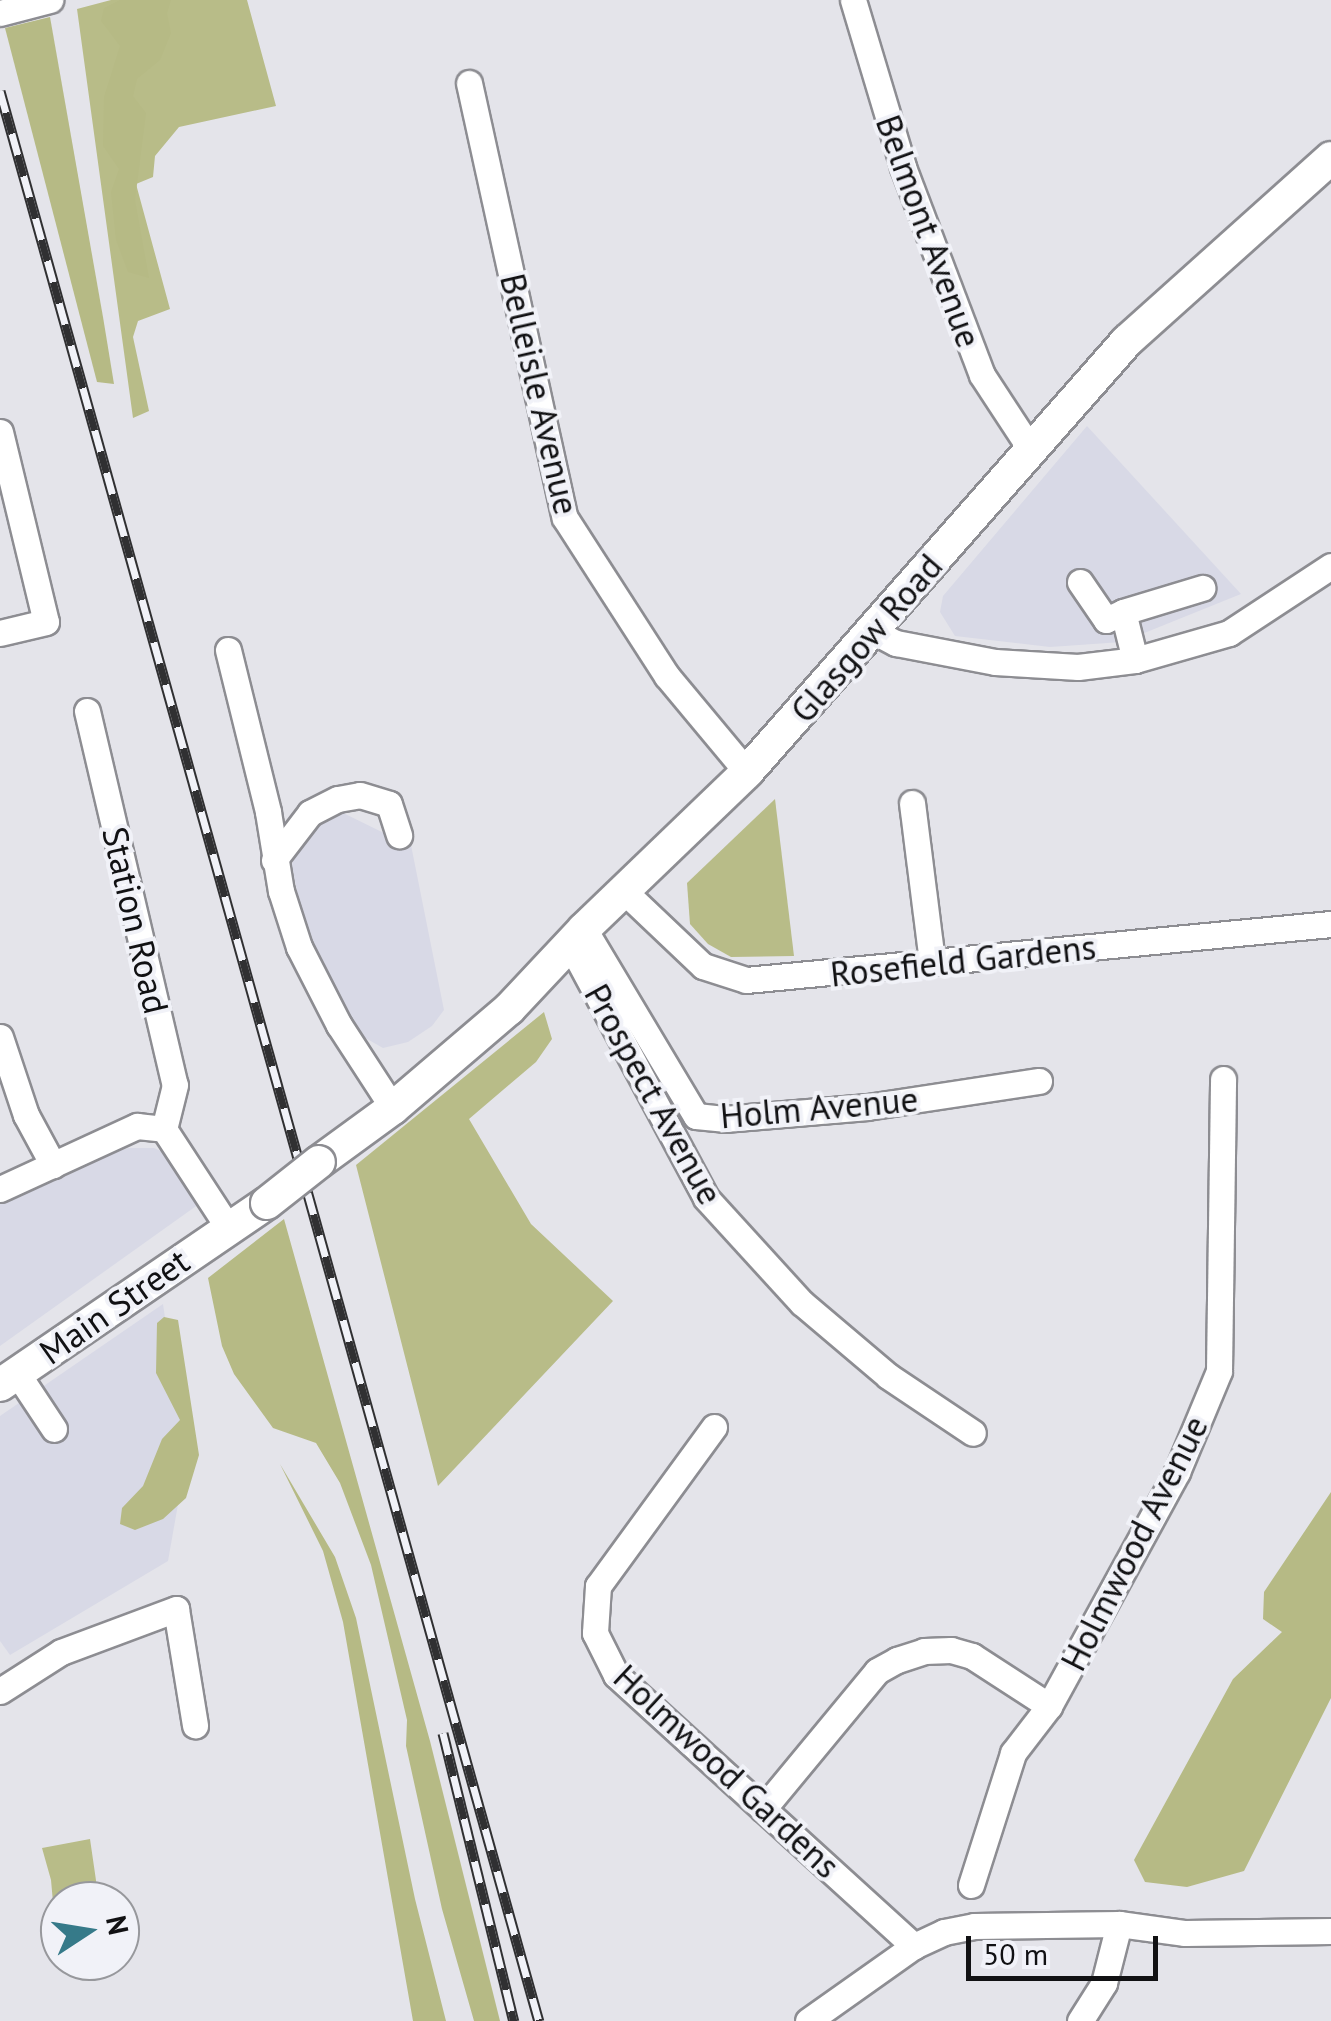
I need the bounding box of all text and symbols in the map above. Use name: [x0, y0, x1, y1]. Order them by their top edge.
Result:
street label: Belmont Avenue: [867, 109, 991, 353]
street label: Belleisle Avenue: [492, 269, 588, 519]
street label: Glasgow Road: [781, 545, 951, 731]
street label: Station Road: [94, 823, 178, 1017]
street label: Rosefield Gardens: [828, 925, 1098, 995]
street label: Prospect Avenue: [576, 976, 732, 1212]
street label: Holm Avenue: [718, 1077, 920, 1137]
street label: Main Street: [31, 1239, 197, 1373]
street label: Holmwood Avenue: [1051, 1408, 1217, 1678]
street label: Holmwood Gardens: [605, 1656, 849, 1886]
north arrow: [40, 1881, 140, 1981]
text: N: [98, 1912, 138, 1938]
scale bar: [971, 1916, 1164, 1978]
text: 50 m: [983, 1934, 1048, 1973]

